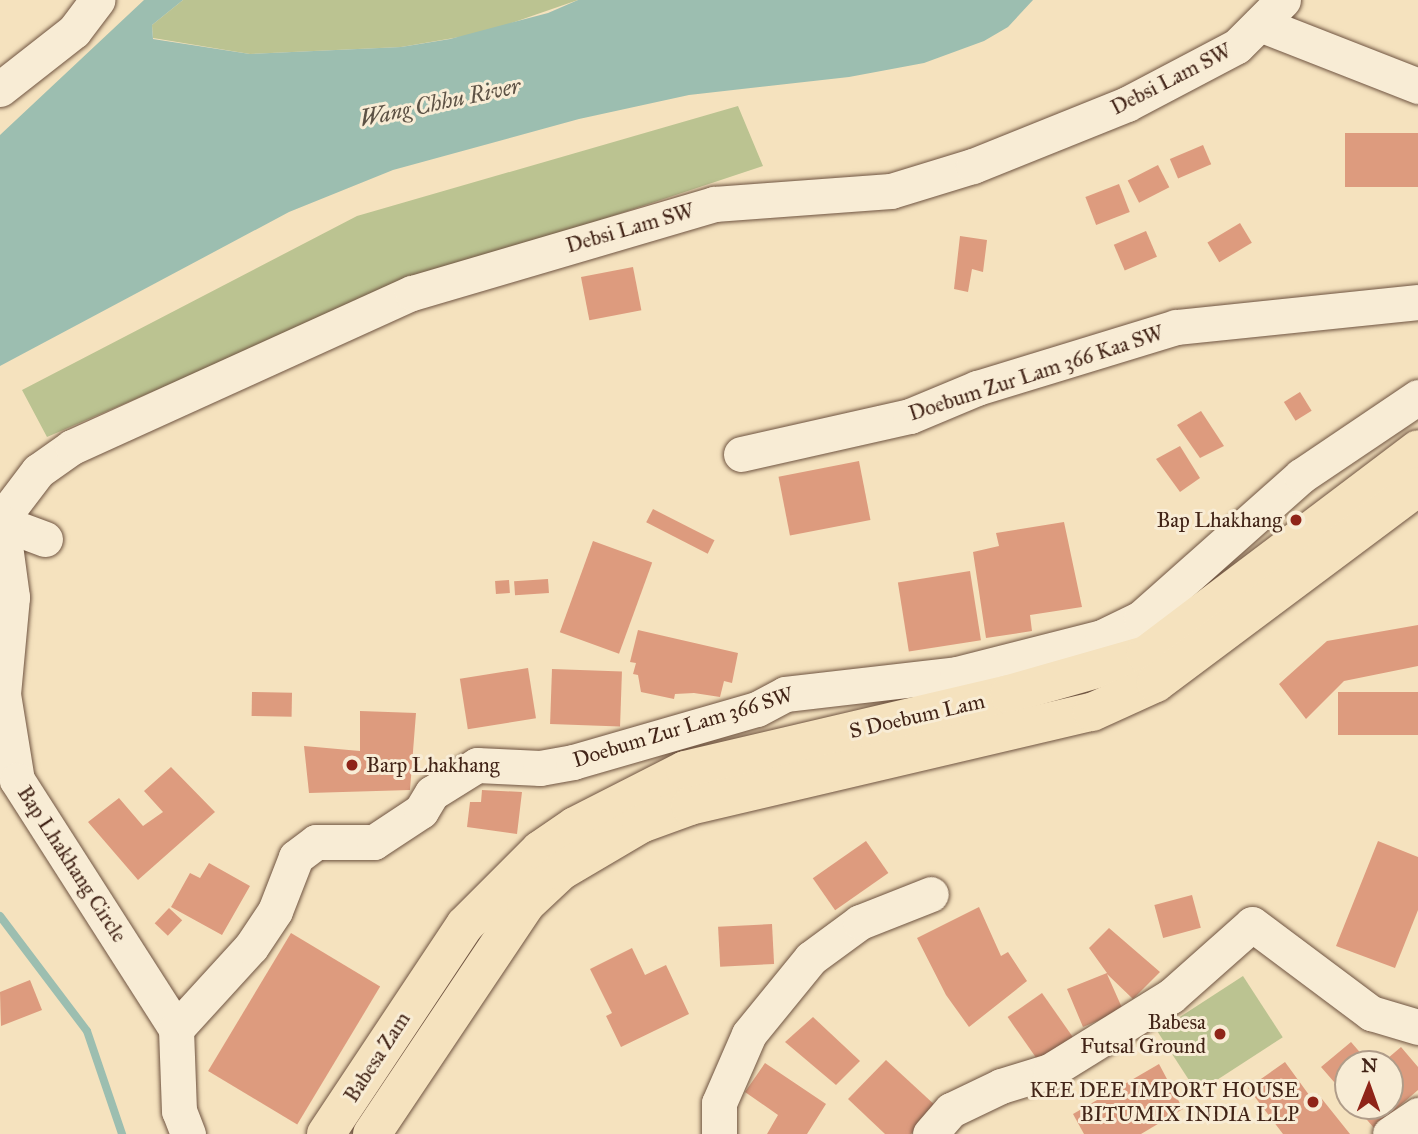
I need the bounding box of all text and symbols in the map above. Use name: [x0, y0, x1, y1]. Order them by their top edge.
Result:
street label: Debsi Lam SW: [1106, 38, 1236, 120]
water label: Wang Chhu River: [357, 71, 523, 133]
street label: Debsi Lam SW: [563, 198, 697, 258]
street label: Doebum Zur Lam 366 Kaa SW: [905, 320, 1167, 426]
place label: Bap Lhakhang: [1156, 507, 1282, 533]
marker: Bap Lhakhang: [1288, 512, 1304, 528]
street label: Doebum Zur Lam 366 SW: [570, 681, 796, 773]
street label: S Doebum Lam: [847, 688, 987, 744]
place label: Barp Lhakhang: [366, 752, 499, 778]
marker: Barp Lhakhang: [344, 757, 360, 773]
street label: Bap Lhakhang Circle: [12, 781, 132, 947]
street label: Babesa Zam: [339, 1007, 415, 1107]
place label: Babesa Futsal Ground: [1080, 1009, 1206, 1059]
marker: Babesa Futsal Ground: [1212, 1026, 1228, 1042]
north arrow: [1334, 1050, 1404, 1120]
text: N: [1361, 1054, 1378, 1077]
place label: KEE DEE IMPORT HOUSE BITUMIX INDIA LLP: [1029, 1077, 1299, 1127]
marker: KEE DEE IMPORT HOUSE BITUMIX INDIA LLP: [1305, 1094, 1321, 1110]

